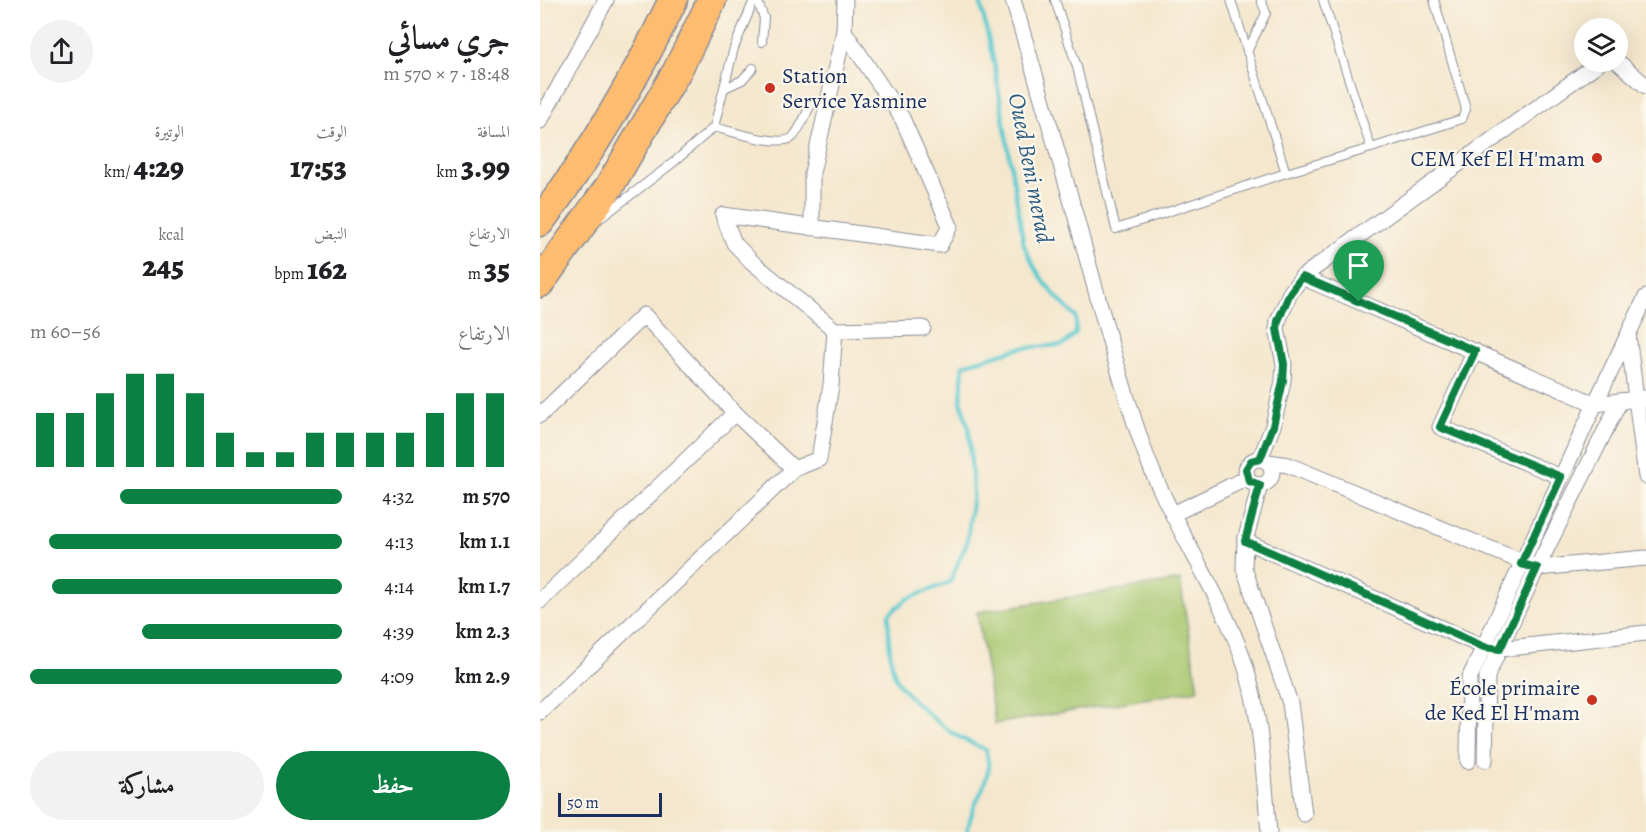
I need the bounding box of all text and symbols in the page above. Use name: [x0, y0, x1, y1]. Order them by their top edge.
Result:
text: جري مسائي: [387, 15, 510, 60]
map controls: [1574, 18, 1628, 72]
button: layers: [1574, 18, 1628, 72]
button: share: [30, 20, 93, 83]
text: 18:48 · 7 × 570 m: [383, 60, 510, 87]
place label: Station Service Yasmine: [782, 61, 927, 116]
marker: Station Service Yasmine: [763, 81, 777, 95]
water label: Oued Beni merad: [1001, 90, 1061, 246]
text: الوتيرة: [154, 121, 184, 143]
text: الوقت: [316, 121, 347, 143]
text: المسافة: [477, 121, 510, 143]
place label: CEM Kef El H'mam: [1411, 144, 1585, 174]
text: 4:29: [134, 147, 184, 187]
text: 17:53: [290, 147, 347, 187]
text: 3.99: [461, 147, 510, 187]
marker: CEM Kef El H'mam: [1590, 151, 1604, 165]
text: /km: [104, 161, 134, 183]
text: km: [437, 161, 461, 183]
text: النبض: [314, 223, 347, 245]
text: الارتفاع: [468, 223, 510, 245]
text: kcal: [158, 224, 184, 246]
pin: [1333, 240, 1384, 302]
text: 245: [142, 246, 184, 286]
text: 162: [307, 249, 347, 289]
text: 35: [484, 249, 510, 289]
icon: arrive: [1342, 249, 1375, 282]
text: bpm: [274, 263, 307, 285]
text: m: [468, 263, 484, 285]
text: 56–60 m: [30, 318, 101, 345]
text: الارتفاع: [458, 320, 510, 347]
text: 4:32: [382, 483, 414, 510]
text: 570 m: [463, 483, 510, 510]
text: 4:13: [385, 528, 414, 555]
text: 1.1 km: [460, 528, 510, 555]
text: 4:14: [384, 573, 414, 600]
text: 1.7 km: [458, 573, 510, 600]
text: 4:39: [383, 618, 414, 645]
text: 2.3 km: [456, 618, 510, 645]
text: 4:09: [380, 663, 414, 690]
text: 2.9 km: [455, 663, 510, 690]
place label: École primaire de Ked El H'mam: [1425, 673, 1580, 728]
marker: École primaire de Ked El H'mam: [1585, 693, 1599, 707]
button: مشاركة: [30, 751, 264, 820]
button: حفظ: [276, 751, 510, 820]
scale bar: [558, 790, 662, 818]
text: 50 m: [567, 792, 599, 814]

